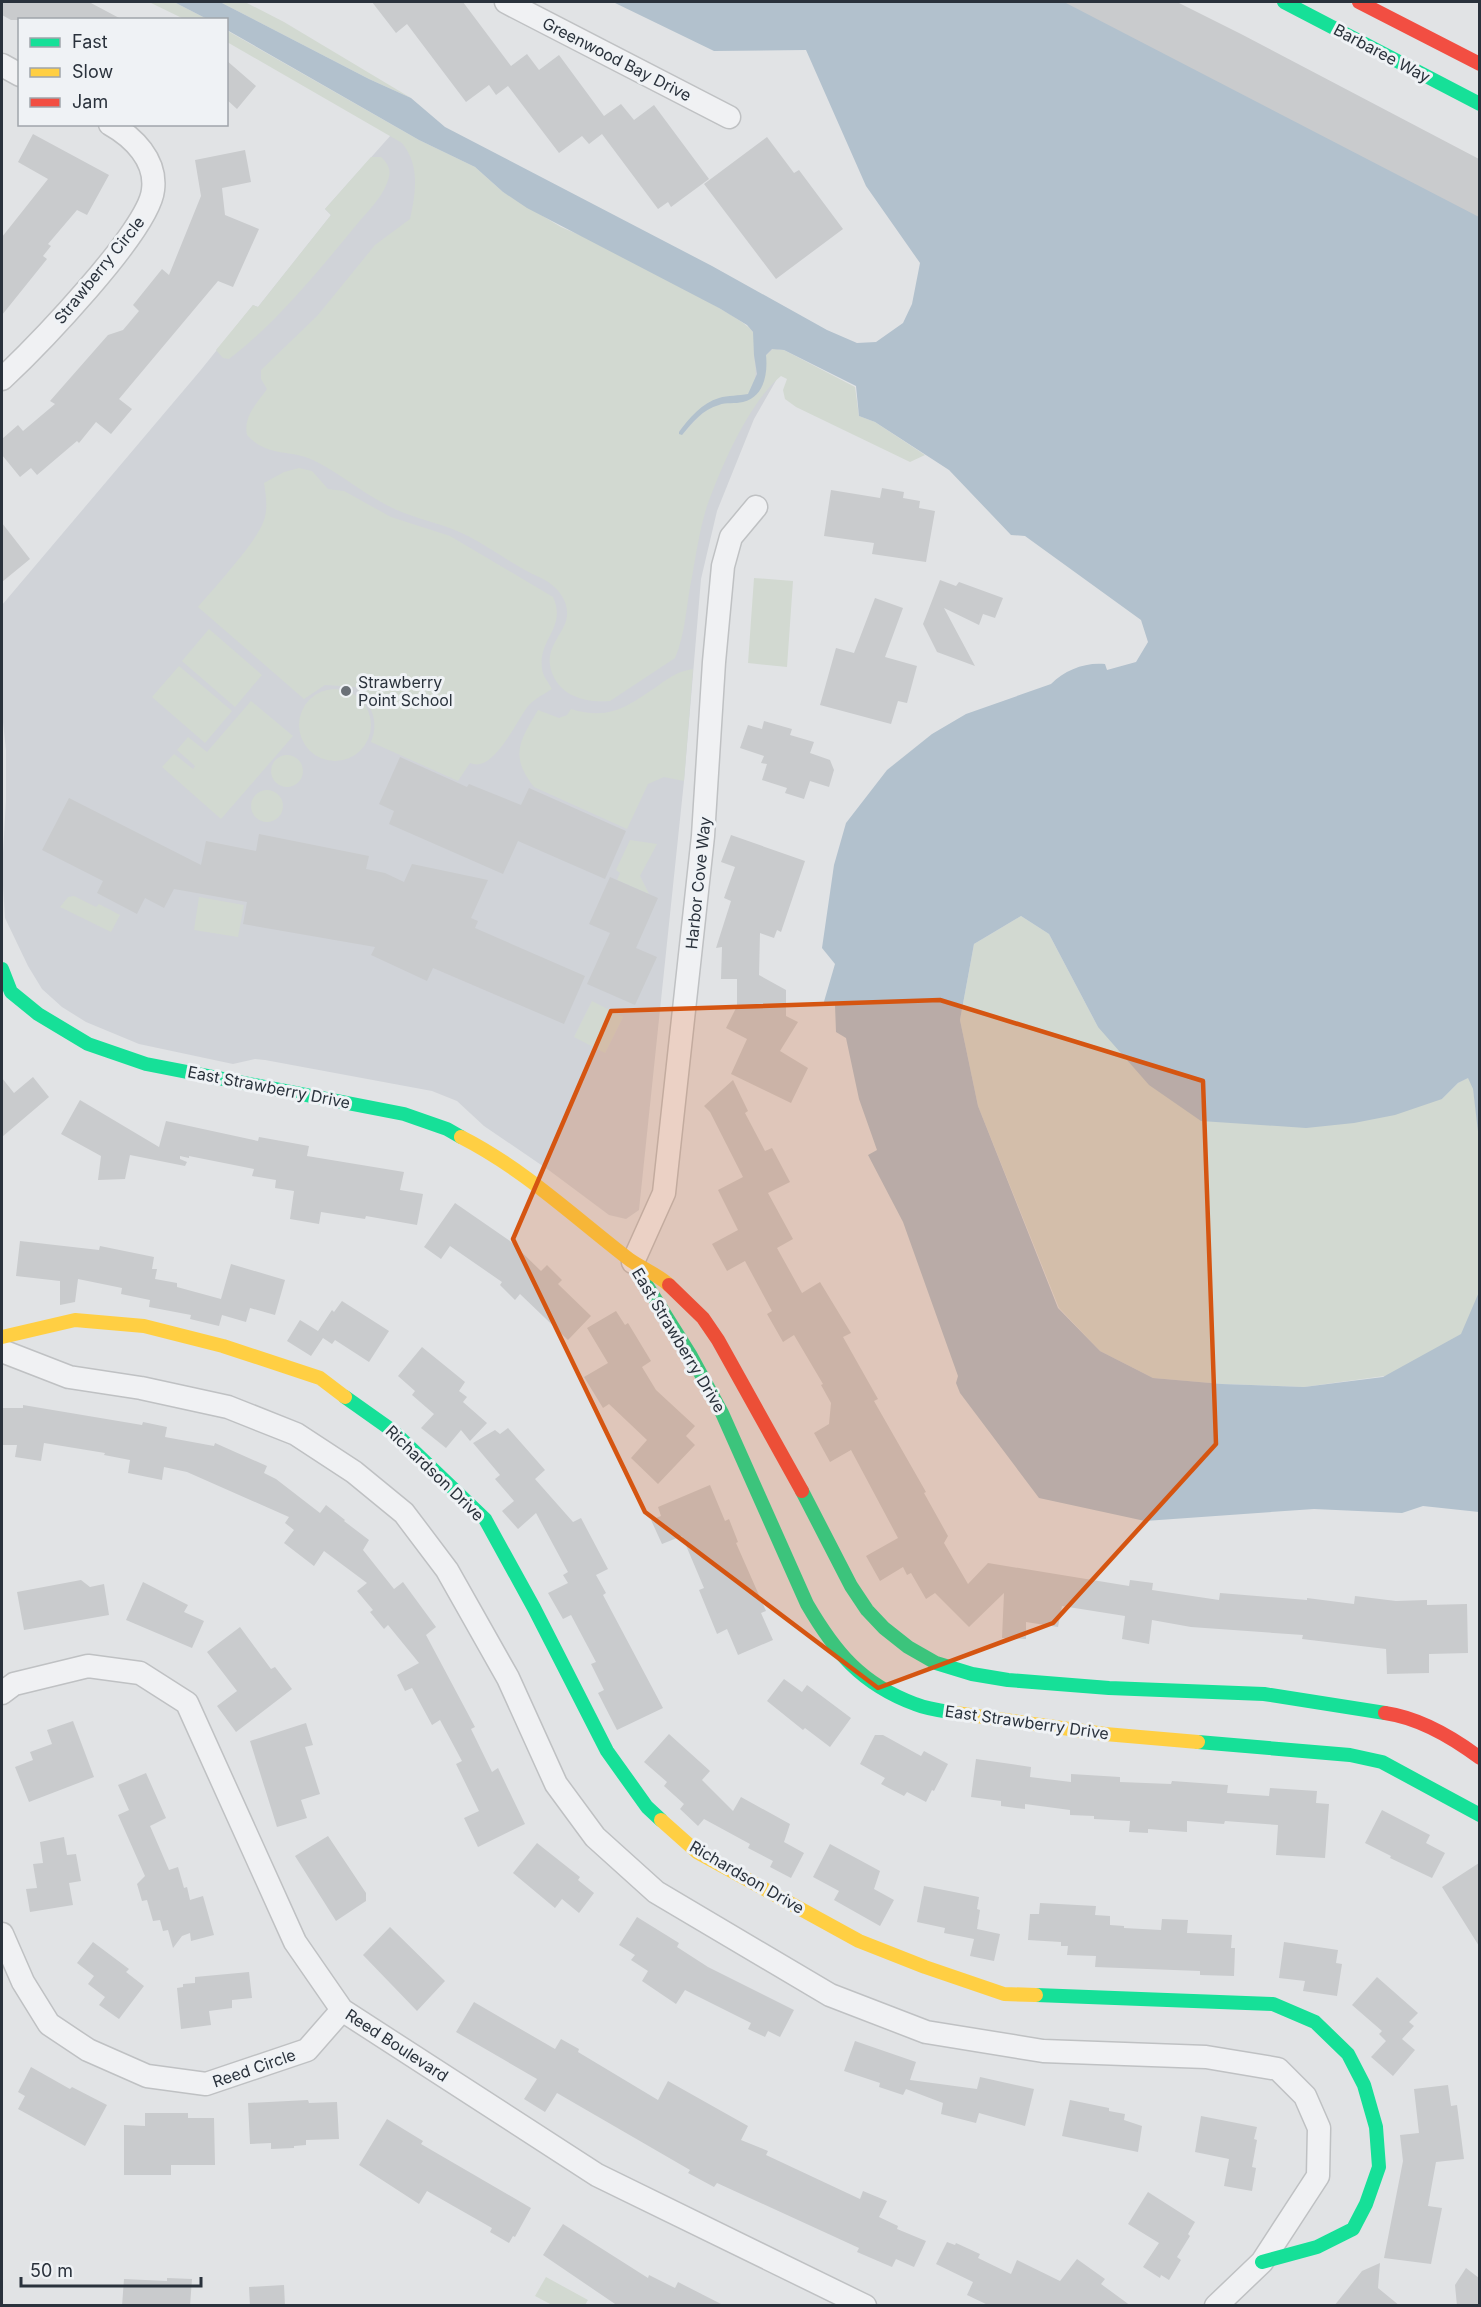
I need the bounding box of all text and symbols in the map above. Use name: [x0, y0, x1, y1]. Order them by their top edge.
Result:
street label: Greenwood Bay Drive: [539, 13, 695, 105]
legend: [18, 18, 228, 126]
street label: Barbaree Way: [1330, 19, 1434, 87]
text: Fast: [72, 31, 108, 52]
text: Slow: [72, 61, 113, 82]
text: Jam: [72, 91, 108, 112]
street label: Strawberry Circle: [50, 212, 148, 328]
place label: Strawberry Point School: [358, 672, 453, 710]
marker: Strawberry Point School: [339, 684, 353, 698]
street label: Harbor Cove Way: [681, 816, 715, 950]
street label: East Strawberry Drive: [186, 1061, 352, 1113]
street label: East Strawberry Drive: [628, 1264, 730, 1416]
street label: Richardson Drive: [382, 1421, 488, 1525]
street label: East Strawberry Drive: [944, 1701, 1110, 1743]
street label: Richardson Drive: [686, 1836, 808, 1918]
street label: Reed Boulevard: [342, 2004, 452, 2086]
street label: Reed Circle: [210, 2044, 298, 2092]
scale bar: [21, 2250, 201, 2288]
text: 50 m: [30, 2260, 73, 2281]

